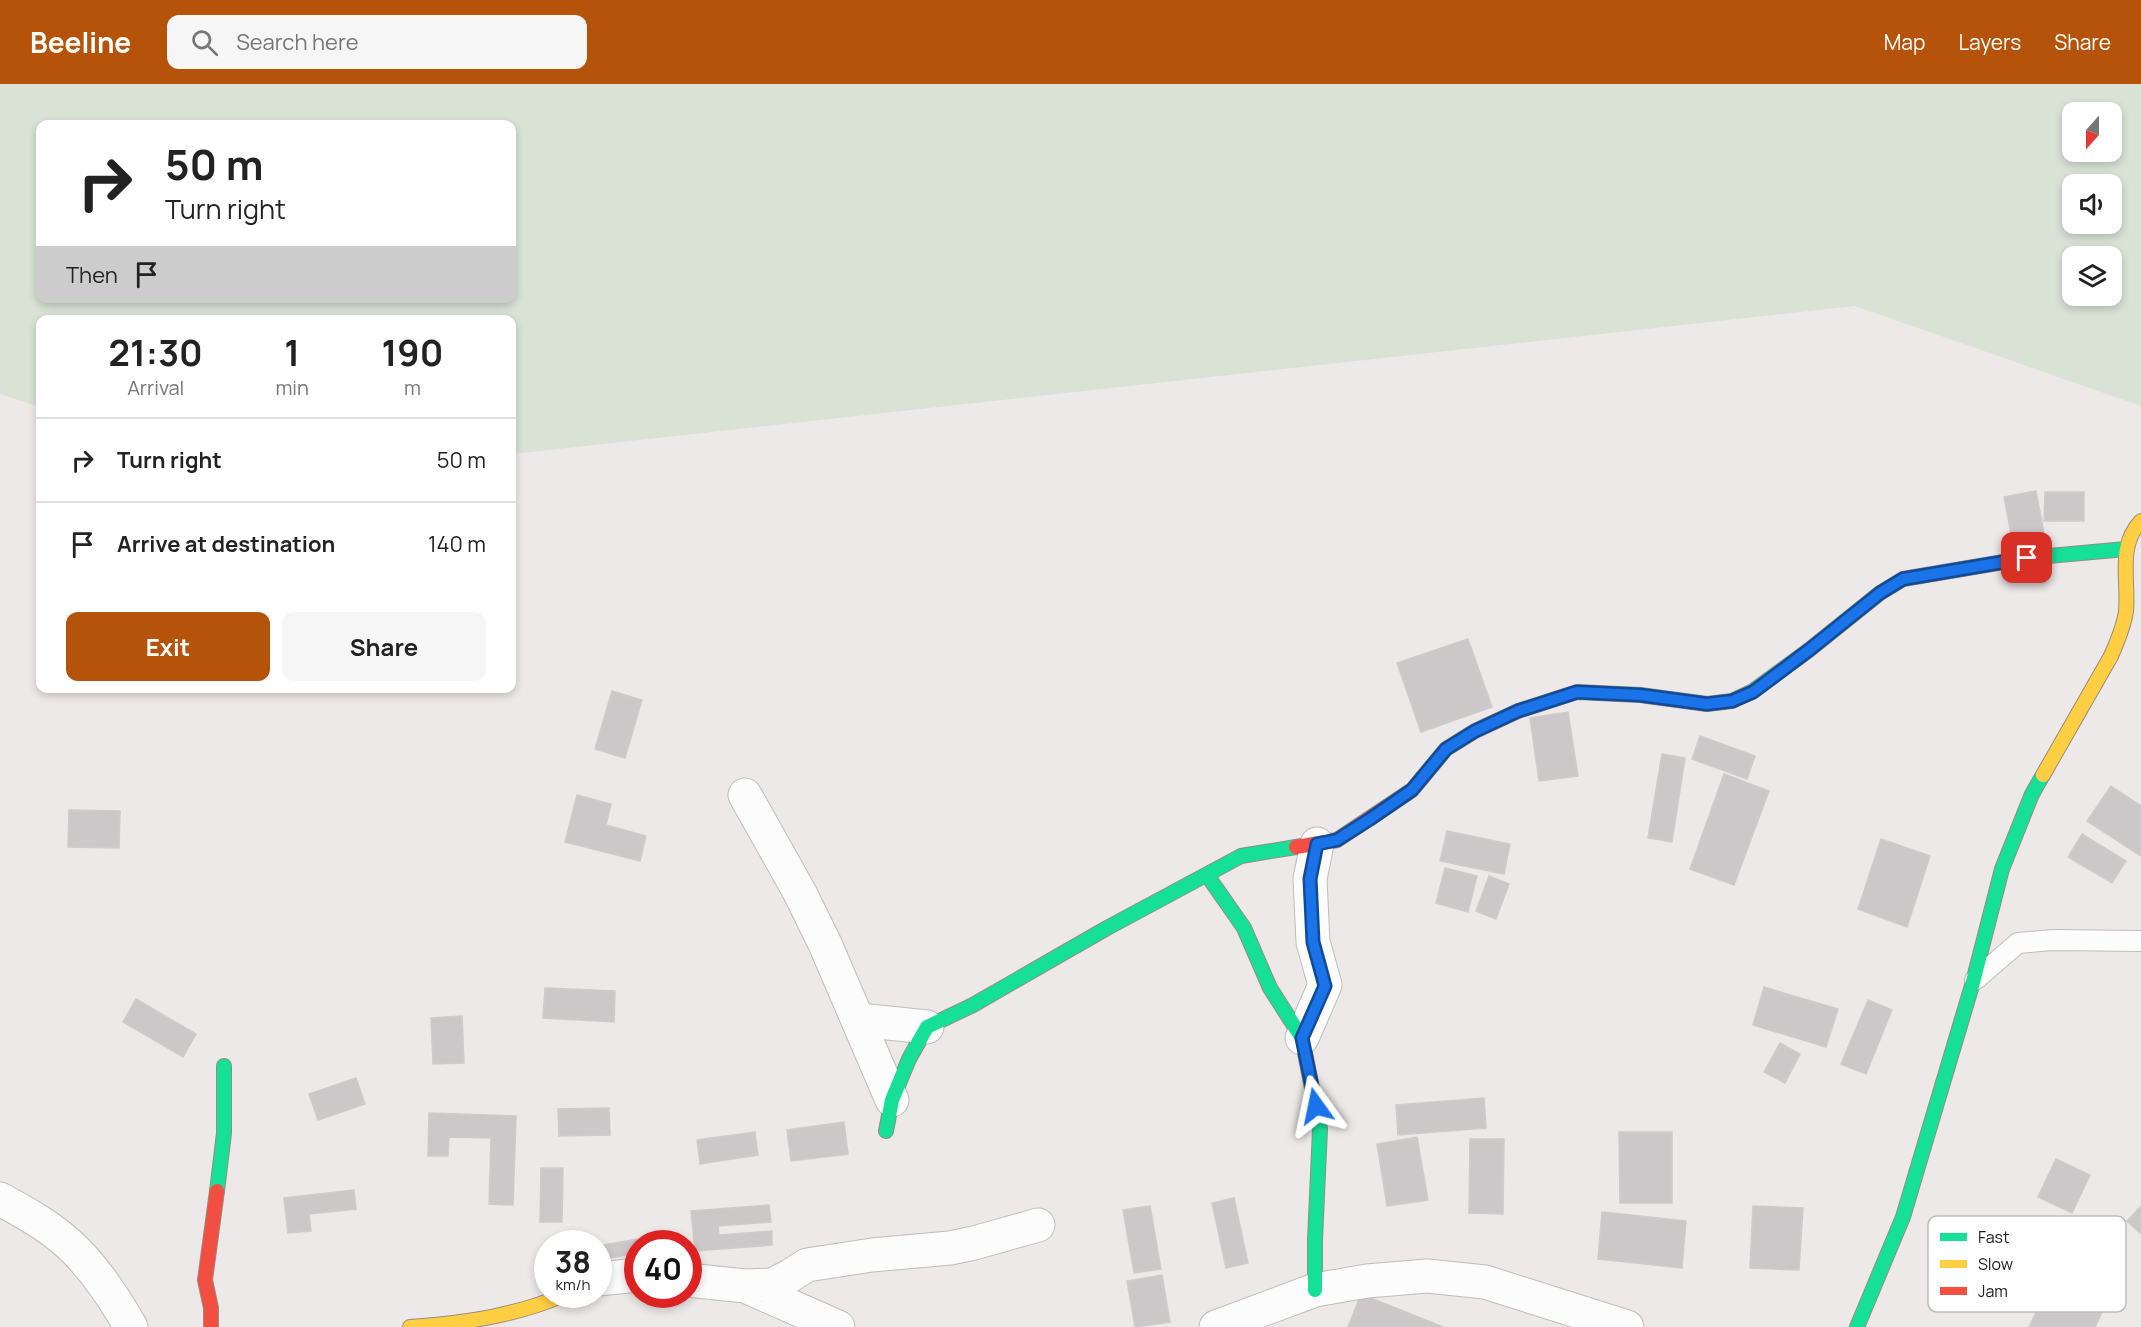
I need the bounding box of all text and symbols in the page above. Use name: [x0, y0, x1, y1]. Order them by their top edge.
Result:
search box: [167, 15, 587, 69]
text: Beeline: [30, 23, 131, 61]
icon: search: [188, 26, 221, 59]
text: Search here: [236, 27, 359, 57]
text: Map: [1884, 28, 1925, 56]
text: Layers: [1958, 28, 2021, 56]
text: Share: [2054, 28, 2111, 56]
north arrow: [2062, 102, 2122, 162]
map controls: [2062, 102, 2122, 306]
text: 50 m: [165, 135, 263, 193]
icon: right: [66, 144, 144, 222]
button: sound: [2062, 174, 2122, 234]
text: Turn right: [165, 190, 286, 227]
button: layers: [2062, 246, 2122, 306]
icon: arrive: [130, 258, 163, 291]
text: Then: [66, 260, 118, 290]
text: 21:30: [109, 328, 203, 377]
text: 1: [284, 328, 300, 377]
text: 190: [382, 328, 443, 377]
text: Arrival: [127, 374, 184, 401]
text: min: [275, 374, 309, 401]
text: m: [404, 374, 421, 401]
icon: right: [66, 444, 99, 477]
text: Turn right: [117, 445, 222, 475]
text: 50 m: [437, 445, 486, 475]
icon: arrive: [66, 528, 99, 561]
text: Arrive at destination: [117, 529, 335, 559]
text: 140 m: [428, 529, 486, 559]
pin: [2001, 532, 2052, 583]
icon: arrive: [2010, 541, 2043, 574]
button: Exit: [66, 612, 270, 681]
button: Share: [282, 612, 486, 681]
position arrow: [1284, 1074, 1348, 1138]
legend: [1928, 1216, 2126, 1312]
text: Fast: [1978, 1226, 2009, 1248]
speed limit sign: 40: [624, 1230, 702, 1308]
text: 38: [555, 1241, 591, 1282]
text: Slow: [1978, 1253, 2013, 1275]
text: km/h: [556, 1274, 590, 1295]
text: Jam: [1978, 1280, 2008, 1302]

